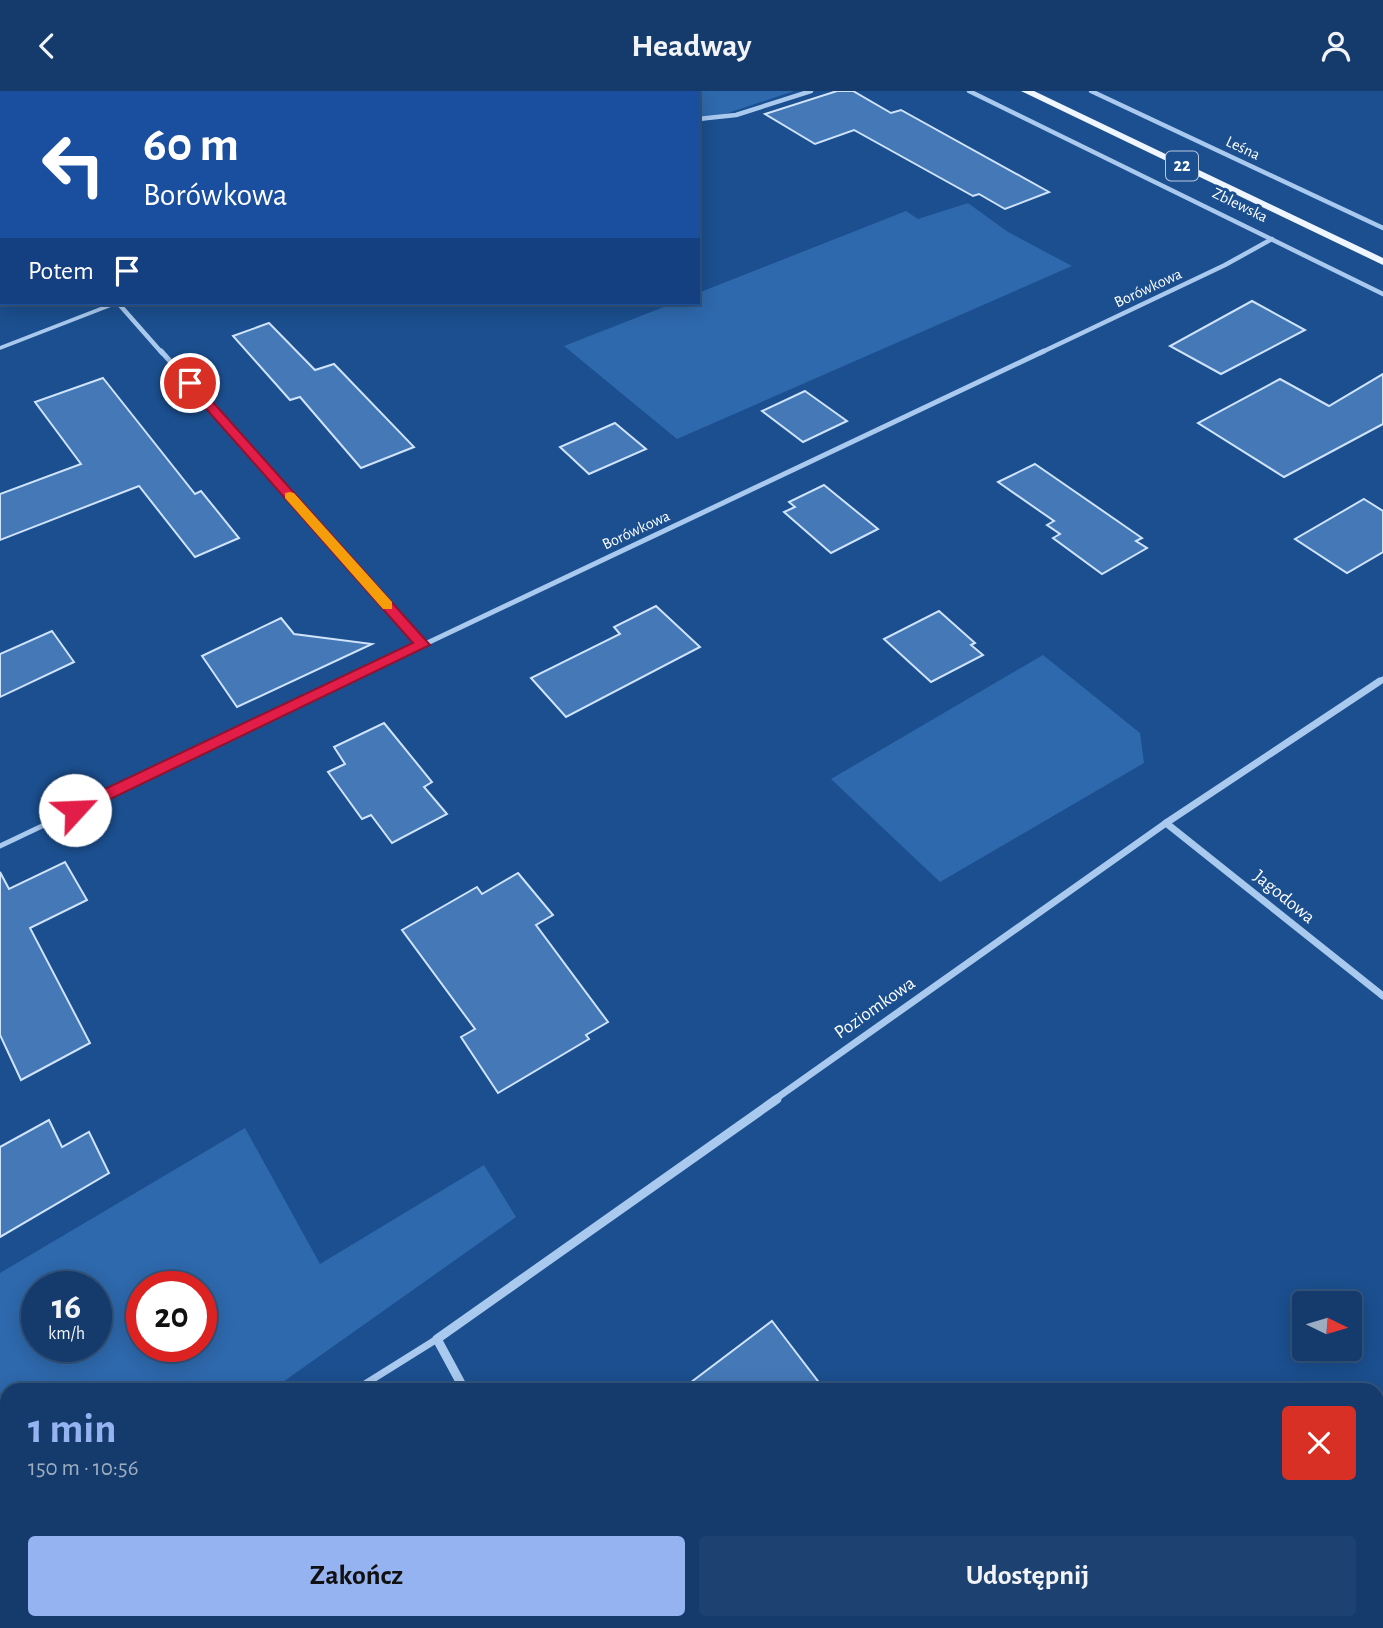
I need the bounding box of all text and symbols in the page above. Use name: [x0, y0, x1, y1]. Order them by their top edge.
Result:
icon: back: [28, 27, 66, 65]
icon: person: [1317, 27, 1355, 65]
text: Headway: [631, 30, 752, 62]
icon: left: [28, 119, 119, 210]
text: 60 m: [143, 121, 239, 170]
street label: Leśna: [1224, 133, 1262, 163]
road number: 22: [1166, 151, 1198, 181]
text: Borówkowa: [143, 179, 288, 211]
street label: Zblewska: [1210, 185, 1270, 225]
icon: arrive: [108, 252, 146, 290]
text: Potem: [28, 258, 94, 284]
street label: Borówkowa: [1112, 265, 1184, 311]
pin: [160, 353, 220, 413]
icon: arrive: [171, 364, 209, 402]
street label: Borówkowa: [600, 507, 672, 553]
position arrow: [38, 773, 112, 847]
street label: Jagodowa: [1250, 867, 1319, 928]
street label: Poziomkowa: [831, 973, 919, 1043]
speed limit sign: 20: [126, 1271, 217, 1362]
text: 16: [52, 1290, 81, 1325]
north arrow: [1292, 1291, 1362, 1361]
map controls: [1292, 1291, 1362, 1361]
text: km/h: [48, 1325, 85, 1343]
button: close: [1282, 1406, 1356, 1480]
text: 1 min: [28, 1408, 117, 1450]
text: 150 m · 10:56: [28, 1457, 138, 1480]
button: Zakończ: [28, 1536, 685, 1616]
button: Udostępnij: [699, 1536, 1356, 1616]

